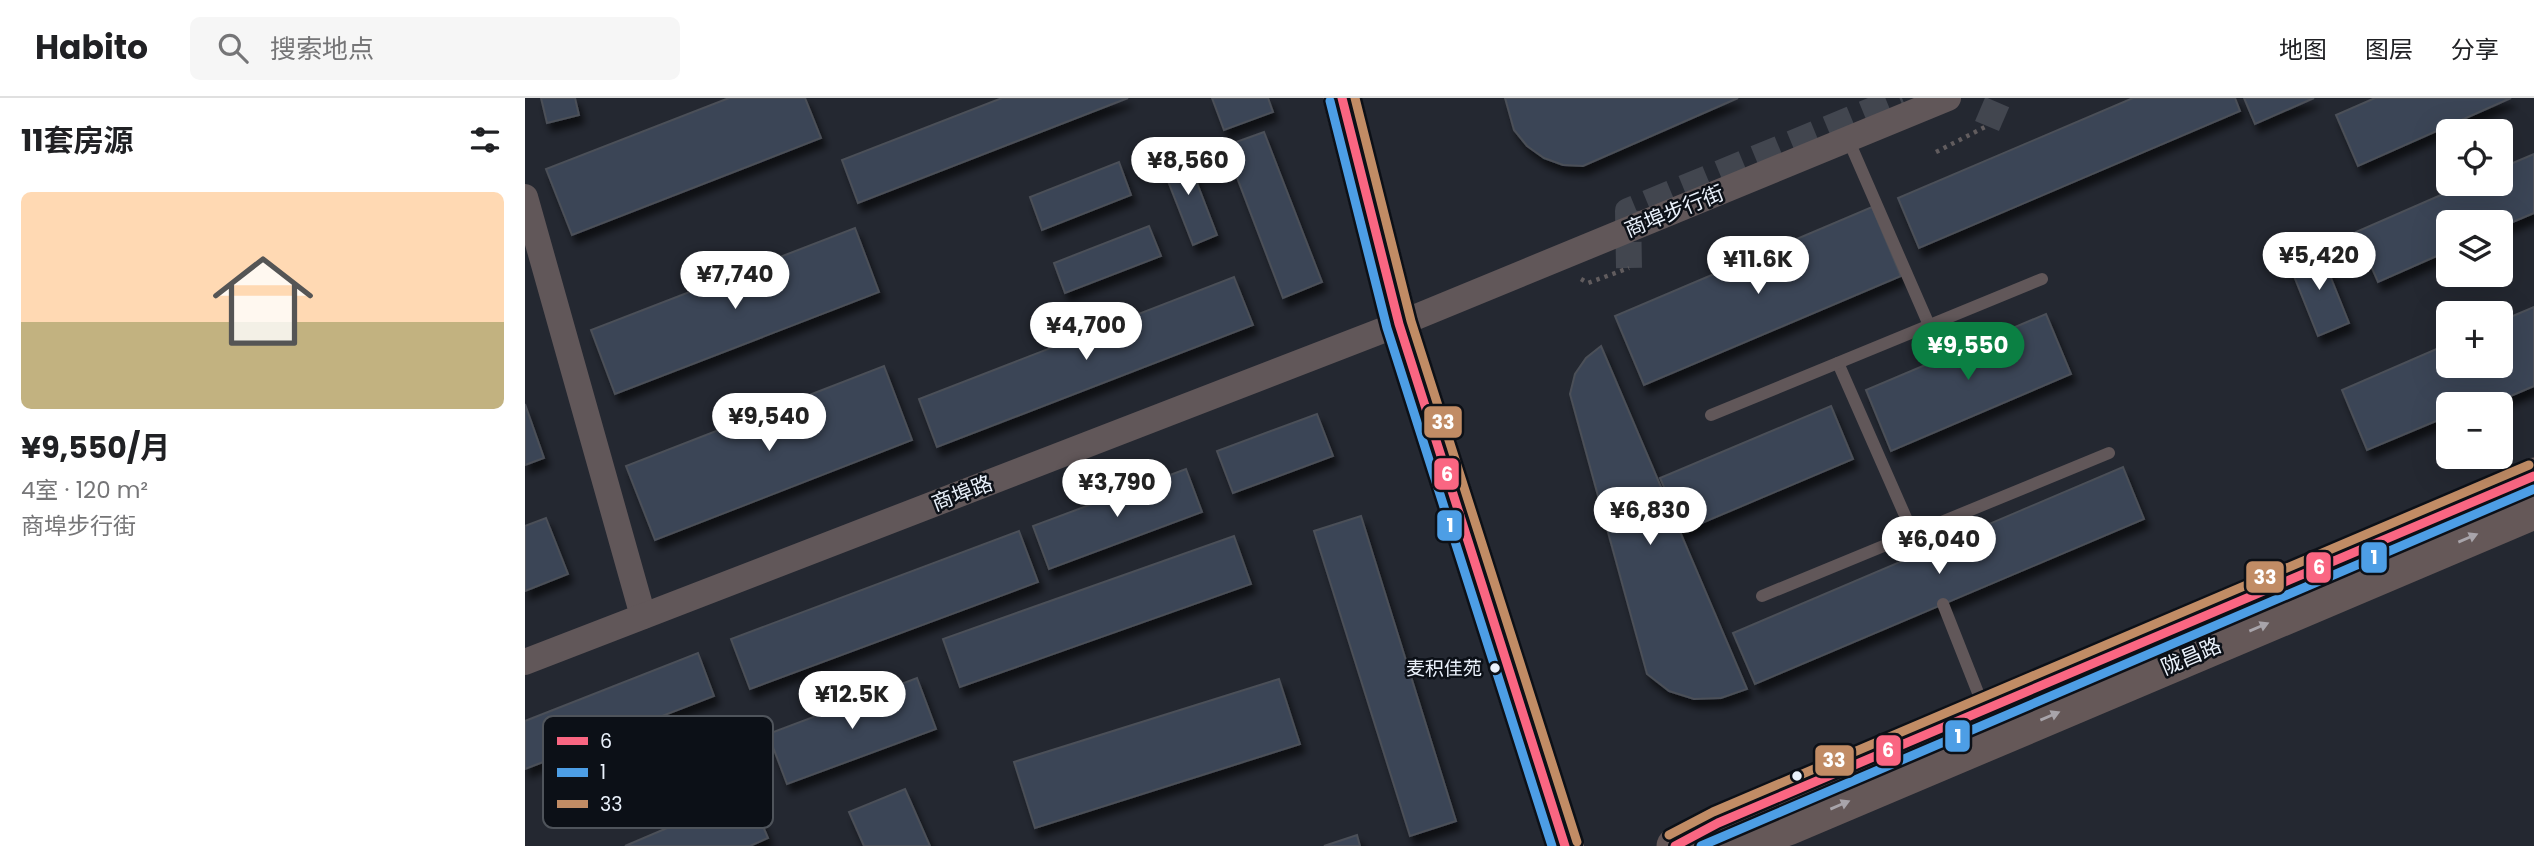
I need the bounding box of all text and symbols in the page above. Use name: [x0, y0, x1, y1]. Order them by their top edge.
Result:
search box: [190, 17, 680, 80]
text: Habito: [35, 24, 148, 71]
icon: search: [214, 29, 252, 67]
text: 搜索地点: [270, 31, 374, 67]
text: 地图: [2279, 33, 2327, 66]
text: 图层: [2365, 33, 2413, 66]
text: 分享: [2451, 33, 2499, 66]
text: 11套房源: [21, 119, 134, 162]
map controls: [2436, 119, 2513, 469]
button: locate: [2436, 119, 2513, 196]
icon: filters: [466, 121, 504, 159]
pin: ¥8,560: [1131, 138, 1245, 197]
text: ¥8,560: [1147, 144, 1229, 176]
street label: 商埠步行街: [1620, 178, 1728, 244]
button: layers: [2436, 210, 2513, 287]
pin: ¥5,420: [2262, 232, 2376, 292]
pin: ¥11.6K: [1701, 236, 1815, 296]
icon: home: [200, 238, 326, 364]
text: ¥5,420: [2279, 239, 2359, 271]
text: ¥11.6K: [1723, 243, 1793, 275]
pin: ¥7,740: [678, 252, 792, 311]
text: ¥7,740: [696, 258, 774, 290]
button: +: [2436, 301, 2513, 378]
pin: ¥4,700: [1029, 302, 1143, 362]
text: ¥4,700: [1046, 309, 1126, 341]
pin: ¥9,550: [1911, 322, 2025, 382]
text: ¥9,550: [1927, 329, 2009, 361]
button: −: [2436, 392, 2513, 469]
pin: ¥9,540: [712, 394, 826, 453]
text: ¥9,540: [728, 400, 810, 432]
line badge: 33: [1423, 405, 1463, 439]
text: 33: [1432, 409, 1455, 436]
text: ¥9,550/月: [21, 426, 170, 469]
line badge: 6: [1433, 457, 1460, 491]
pin: ¥3,790: [1060, 460, 1174, 519]
text: 6: [1441, 461, 1453, 488]
text: ¥3,790: [1078, 466, 1156, 498]
street label: 商埠路: [927, 468, 997, 518]
text: 4室 · 120 m²: [21, 474, 148, 506]
pin: ¥6,830: [1593, 488, 1707, 547]
text: ¥6,830: [1610, 494, 1690, 526]
line badge: 1: [1436, 509, 1463, 542]
text: 商埠步行街: [21, 510, 136, 542]
text: 1: [1446, 512, 1454, 539]
pin: ¥6,040: [1882, 517, 1996, 576]
text: ¥6,040: [1898, 523, 1980, 555]
one-way arrow: [2458, 533, 2479, 544]
line badge: 1: [2360, 541, 2388, 574]
text: 1: [2370, 544, 2378, 571]
line badge: 6: [2305, 551, 2332, 584]
text: 6: [2313, 554, 2325, 581]
line badge: 33: [2245, 560, 2285, 594]
text: 33: [2254, 564, 2277, 591]
one-way arrow: [2249, 621, 2269, 633]
street label: 陇昌路: [2156, 630, 2226, 682]
place label: 麦积佳苑: [1406, 655, 1482, 682]
marker: 麦积佳苑: [1488, 661, 1502, 675]
pin: ¥12.5K: [795, 672, 909, 731]
text: ¥12.5K: [815, 678, 889, 710]
one-way arrow: [2039, 710, 2060, 721]
legend: [543, 716, 773, 828]
line badge: 1: [1944, 719, 1971, 753]
text: 1: [1954, 723, 1962, 750]
text: 6: [600, 728, 612, 755]
line badge: 6: [1875, 734, 1902, 767]
text: 6: [1882, 737, 1894, 764]
line badge: 33: [1814, 744, 1855, 777]
text: 33: [1823, 747, 1846, 774]
text: 1: [600, 759, 606, 786]
unlabelled marker: [1790, 769, 1804, 783]
text: 33: [600, 791, 622, 818]
one-way arrow: [1830, 799, 1850, 811]

